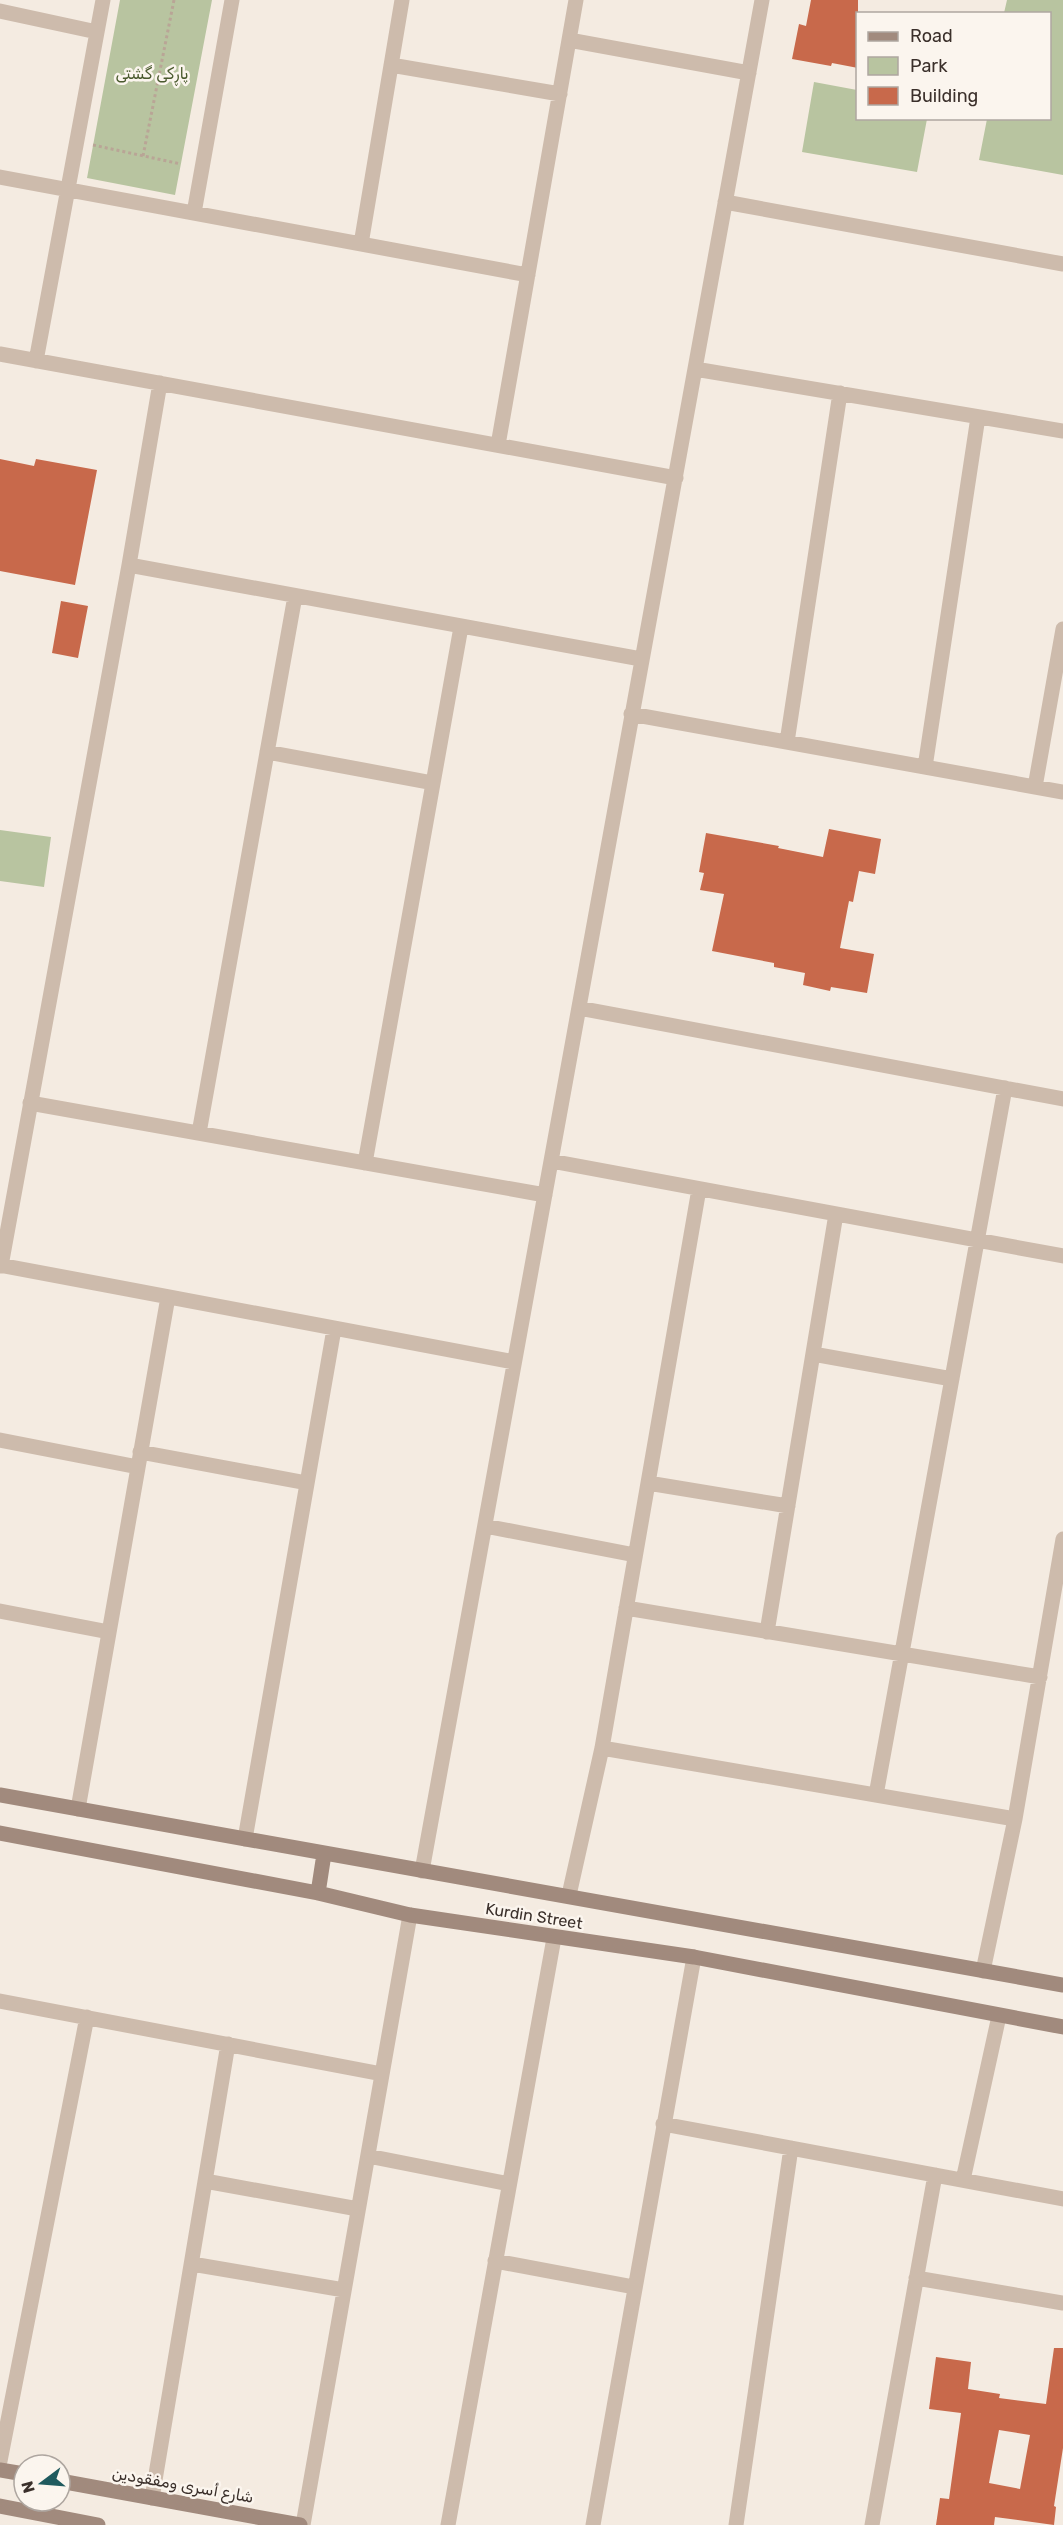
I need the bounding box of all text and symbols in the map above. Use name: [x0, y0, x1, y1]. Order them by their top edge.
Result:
legend: [856, 12, 1051, 120]
text: Road: [910, 25, 953, 47]
text: Park: [910, 55, 948, 77]
park label: پاڕکی گشتی: [115, 64, 189, 86]
text: Building: [910, 85, 978, 107]
street label: Kurdin Street: [484, 1899, 584, 1933]
north arrow: [12, 2453, 72, 2513]
street label: شارع أسرى ومفقودين: [111, 2463, 255, 2509]
text: N: [17, 2479, 39, 2495]

